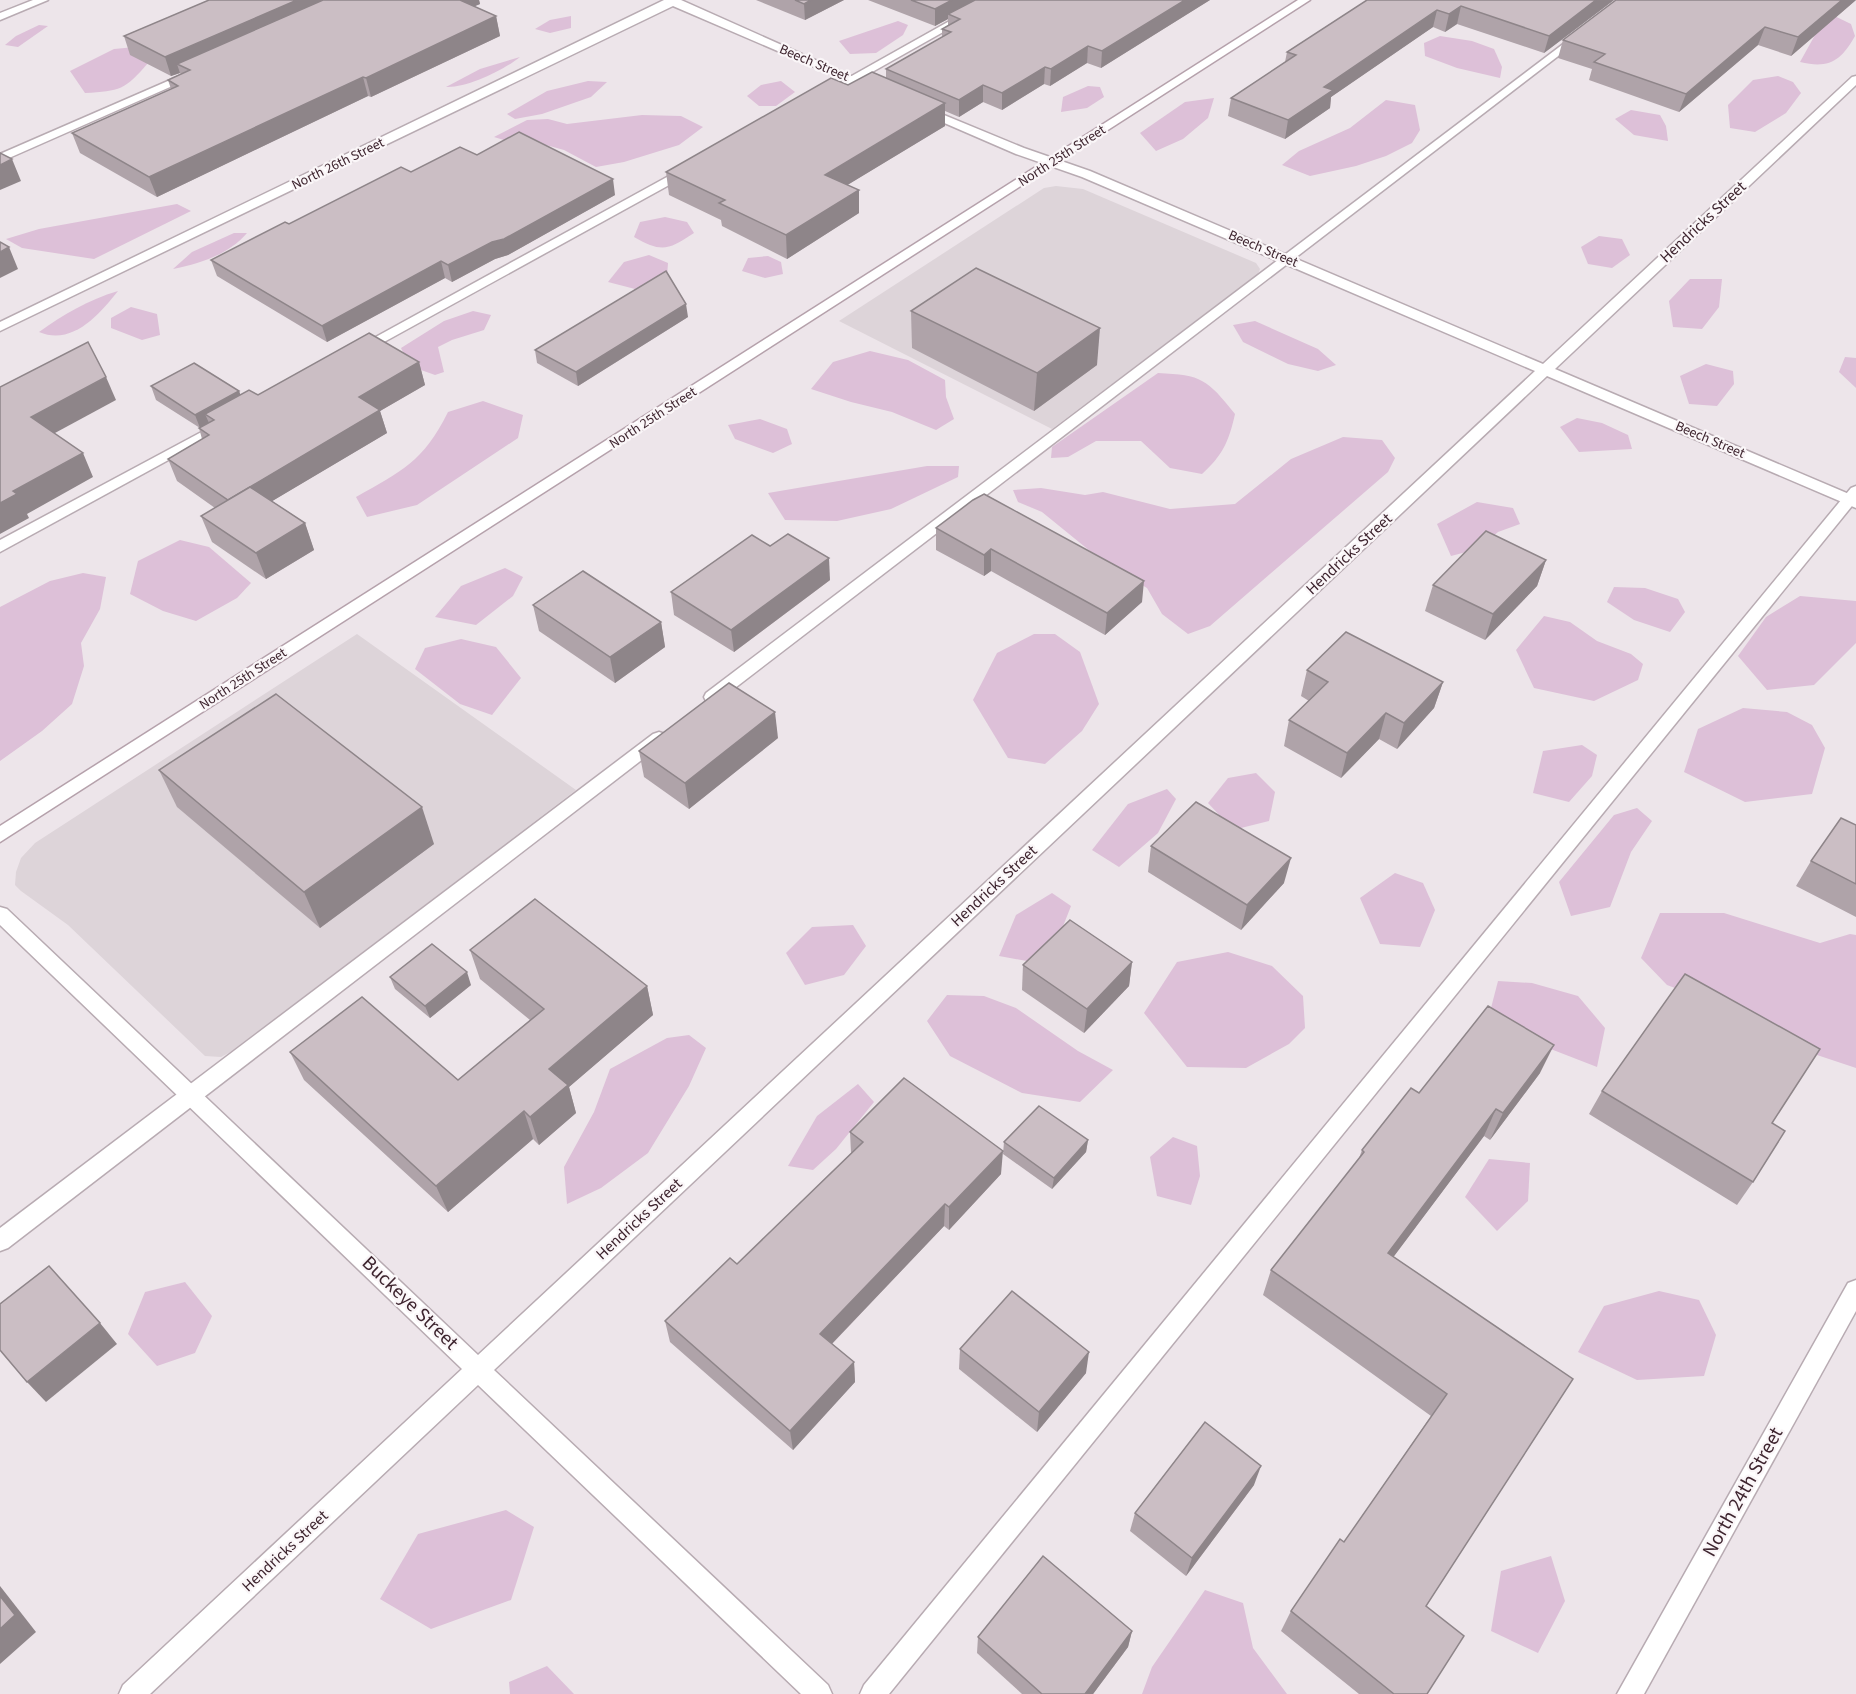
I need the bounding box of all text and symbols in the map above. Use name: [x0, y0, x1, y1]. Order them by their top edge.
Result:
street label: Beech Street: [776, 39, 852, 87]
street label: North 25th Street: [1014, 120, 1110, 192]
street label: North 26th Street: [288, 133, 388, 195]
street label: Hendricks Street: [1655, 176, 1751, 268]
street label: Beech Street: [1225, 225, 1301, 273]
street label: North 25th Street: [605, 382, 701, 454]
street label: Beech Street: [1672, 416, 1748, 464]
street label: Hendricks Street: [1301, 508, 1397, 600]
street label: North 25th Street: [195, 643, 291, 715]
street label: Hendricks Street: [946, 840, 1042, 932]
street label: Hendricks Street: [591, 1173, 687, 1265]
street label: Buckeye Street: [355, 1250, 465, 1357]
street label: North 24th Street: [1696, 1422, 1790, 1562]
street label: Hendricks Street: [237, 1505, 333, 1597]

